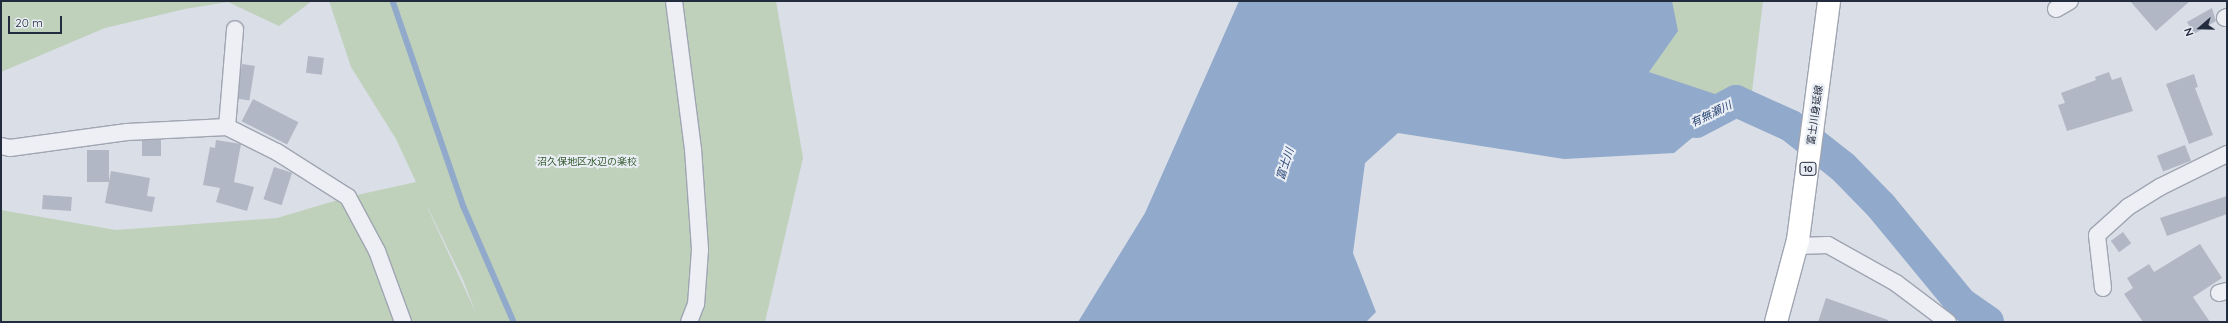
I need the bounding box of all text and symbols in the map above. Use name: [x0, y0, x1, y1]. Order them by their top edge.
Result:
scale bar: [10, 8, 64, 34]
north arrow: [2180, 8, 2220, 48]
text: 20 m: [15, 15, 43, 30]
text: N: [2181, 26, 2197, 38]
street label: 富士川身延線: [1805, 84, 1825, 146]
water label: 有無瀬川: [1688, 98, 1734, 130]
water label: 富士川: [1274, 146, 1296, 182]
park label: 沼久保地区水辺の楽校: [537, 156, 637, 168]
road number: 10: [1799, 162, 1817, 176]

